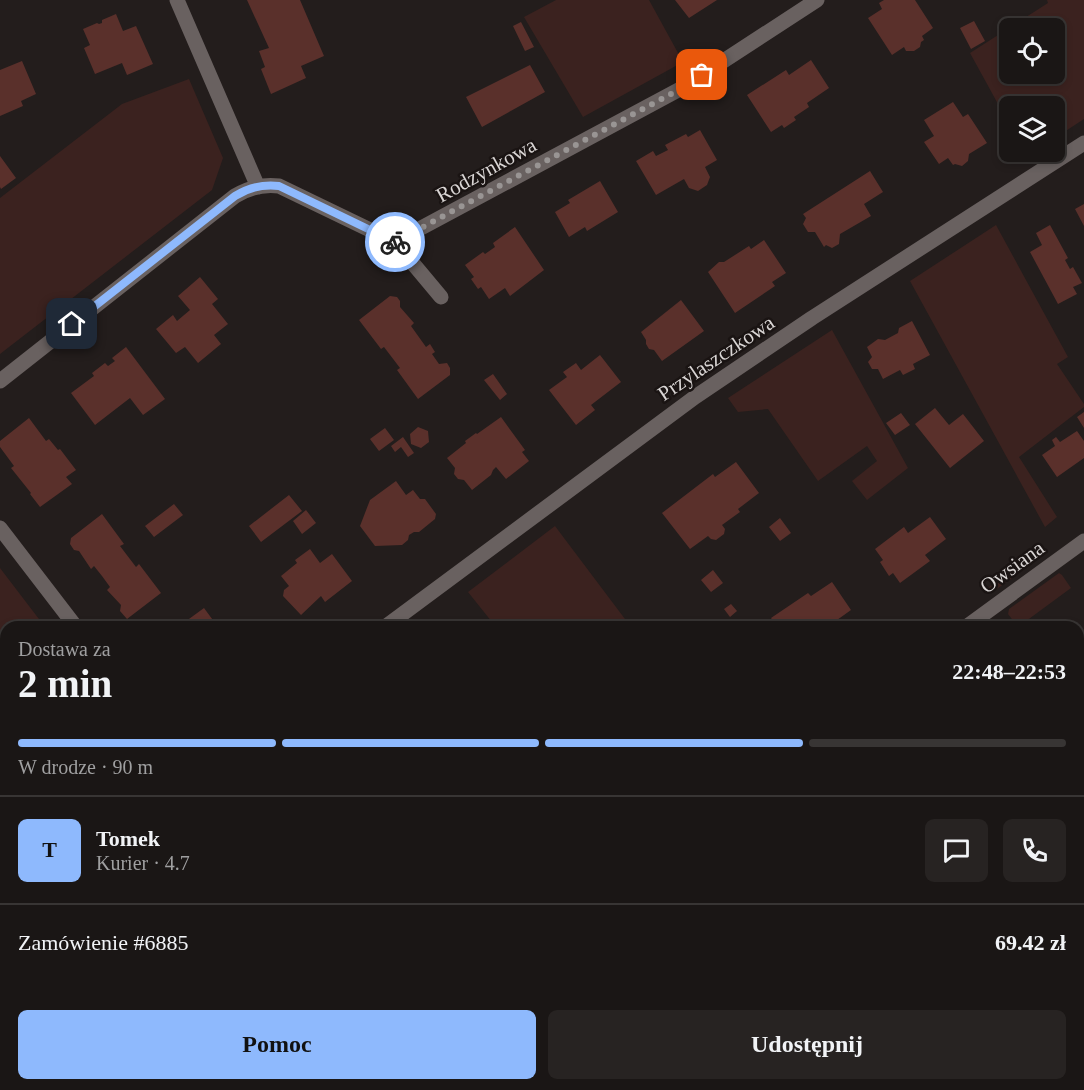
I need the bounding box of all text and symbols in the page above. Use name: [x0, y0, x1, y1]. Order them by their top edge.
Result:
map controls: [999, 18, 1065, 162]
button: locate: [999, 18, 1065, 84]
pin: [676, 49, 727, 100]
icon: bag: [685, 58, 718, 91]
button: layers: [999, 96, 1065, 162]
street label: Rodzynkowa: [432, 132, 541, 207]
courier: [365, 212, 425, 272]
icon: bike: [379, 226, 412, 259]
pin: [46, 298, 97, 349]
icon: home: [55, 307, 88, 340]
street label: Przylaszczkowa: [653, 310, 779, 406]
street label: Owsiana: [975, 535, 1049, 598]
text: Dostawa za: [18, 638, 111, 660]
text: 22:48–22:53: [952, 659, 1066, 684]
text: 2 min: [18, 662, 112, 705]
text: W drodze · 90 m: [18, 756, 153, 778]
button: chat: [925, 819, 988, 882]
button: phone: [1003, 819, 1066, 882]
text: Tomek: [96, 826, 160, 851]
text: T: [42, 837, 57, 862]
text: Kurier · 4.7: [96, 852, 190, 874]
text: Zamówienie #6885: [18, 930, 188, 955]
text: 69.42 zł: [995, 930, 1066, 955]
button: Pomoc: [18, 1010, 536, 1079]
button: Udostępnij: [548, 1010, 1066, 1079]

